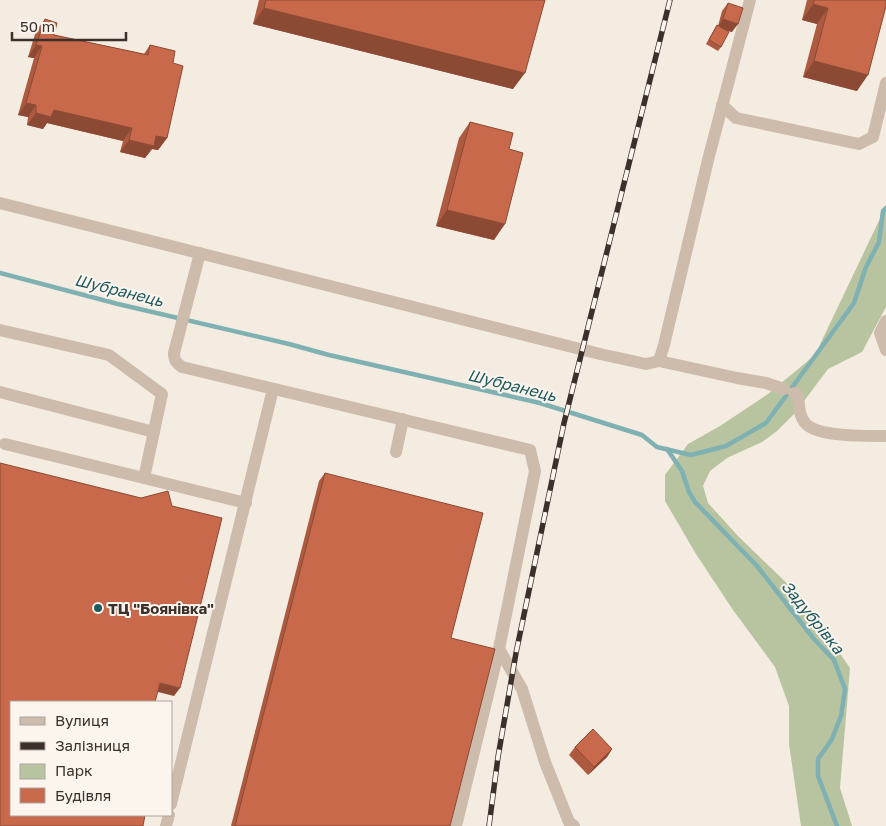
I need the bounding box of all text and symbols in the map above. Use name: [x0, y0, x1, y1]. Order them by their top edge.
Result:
scale bar: [12, 10, 126, 42]
text: 50 m: [20, 17, 55, 35]
water label: Шубранець: [73, 269, 166, 311]
water label: Шубранець: [466, 364, 559, 406]
water label: Задубрівка: [777, 576, 849, 658]
place label: ТЦ "Боянівка": [108, 599, 214, 617]
marker: ТЦ "Боянівка": [92, 602, 104, 614]
legend: [10, 701, 172, 816]
text: Вулиця: [55, 711, 109, 729]
text: Залізниця: [55, 736, 130, 754]
text: Парк: [55, 761, 93, 779]
text: Будівля: [55, 786, 111, 804]

